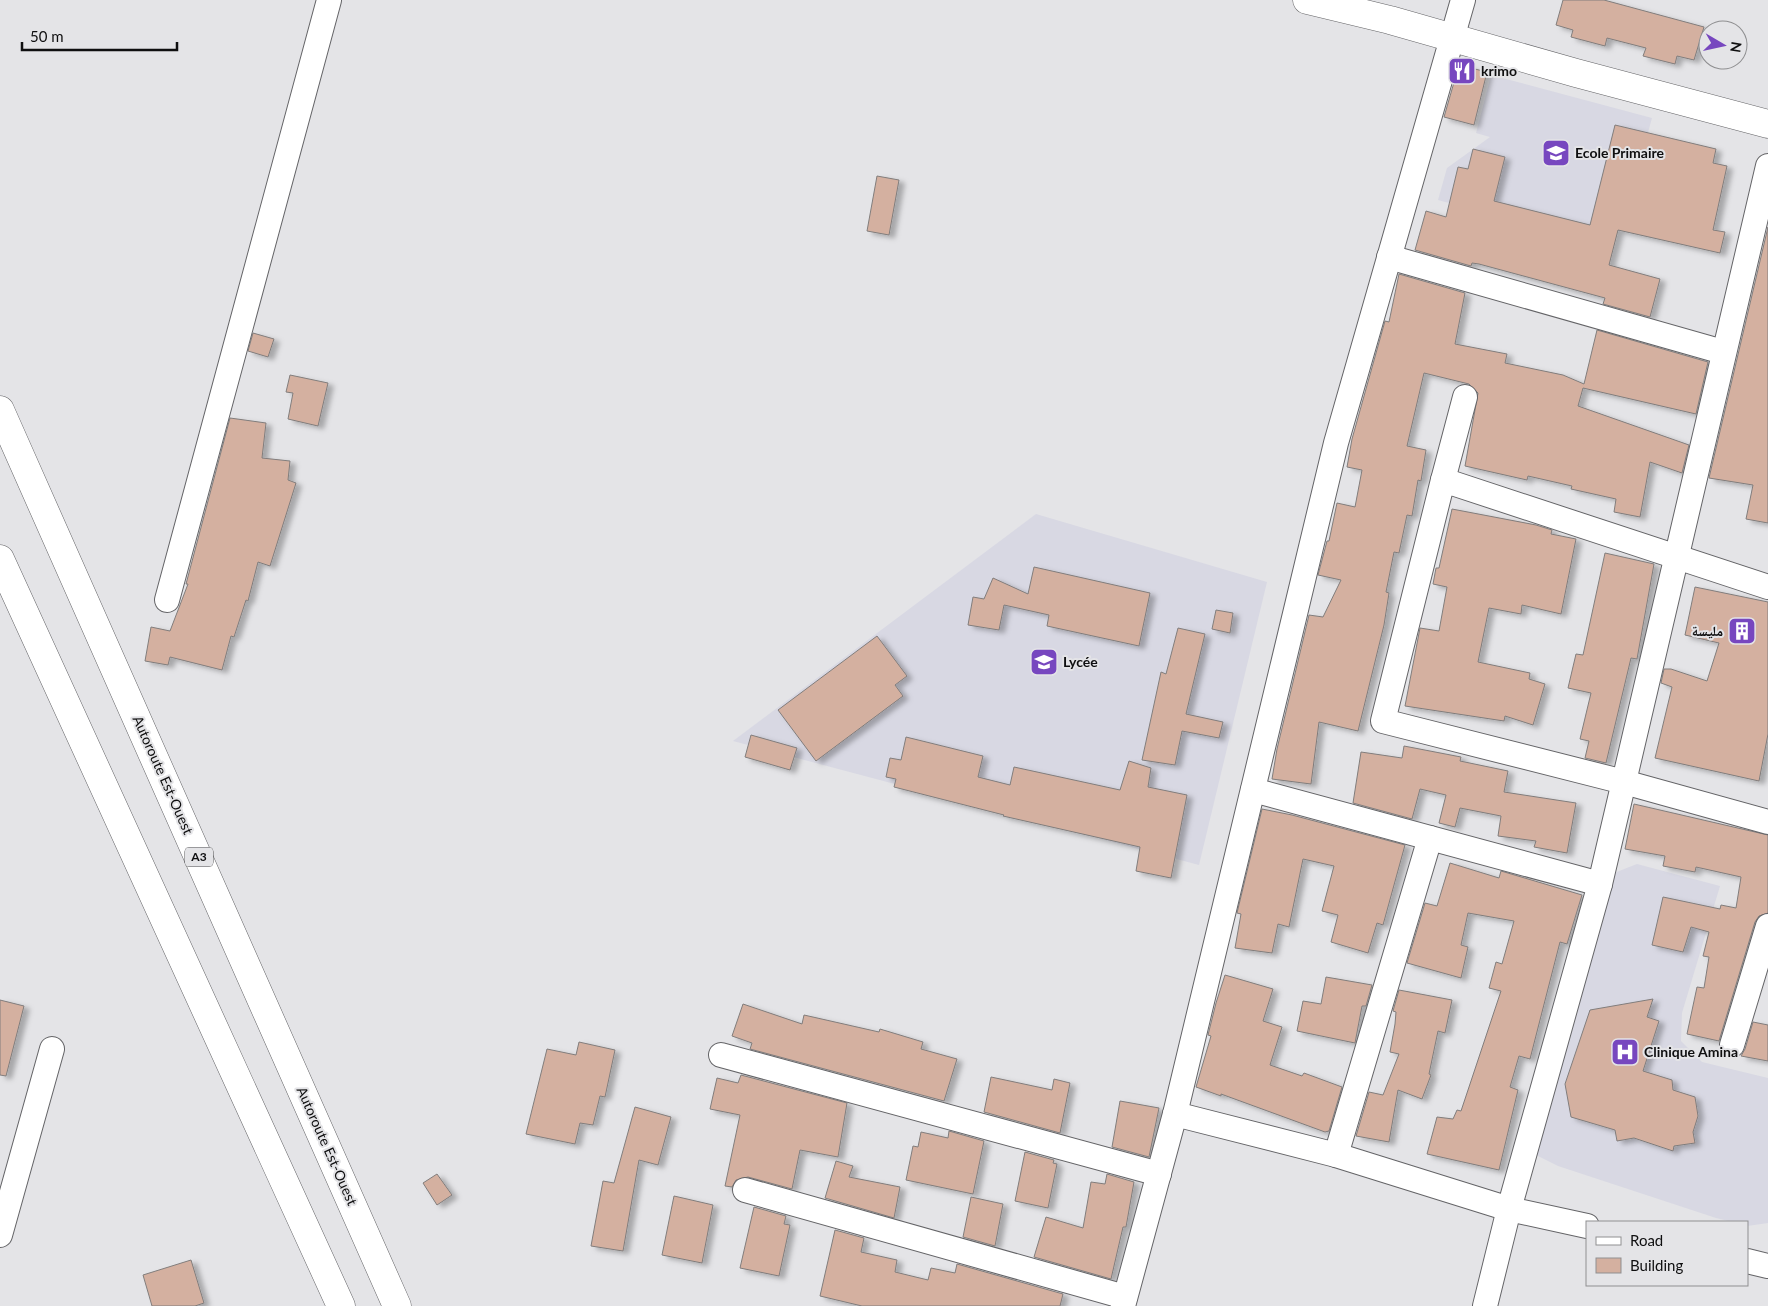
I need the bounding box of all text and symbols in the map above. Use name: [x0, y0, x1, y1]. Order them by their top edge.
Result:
scale bar: [22, 20, 178, 52]
north arrow: [1698, 20, 1748, 70]
text: 50 m: [30, 27, 64, 45]
text: N: [1727, 40, 1746, 54]
restaurant icon: krimo: [1447, 56, 1477, 86]
place label: krimo: [1481, 62, 1517, 79]
school or university icon: Ecole Primaire: [1541, 138, 1571, 168]
place label: Ecole Primaire: [1575, 144, 1665, 161]
building icon: مليسة: [1727, 616, 1757, 646]
place label: مليسة: [1692, 622, 1723, 639]
school or university icon: Lycée: [1029, 647, 1059, 677]
place label: Lycée: [1063, 653, 1098, 670]
street label: Autoroute Est-Ouest: [130, 713, 197, 837]
road number: A3: [185, 848, 213, 866]
hospital icon: Clinique Amina: [1610, 1037, 1640, 1067]
place label: Clinique Amina: [1644, 1043, 1738, 1060]
street label: Autoroute Est-Ouest: [294, 1084, 361, 1208]
legend: [1586, 1221, 1748, 1286]
text: Road: [1630, 1231, 1663, 1249]
text: Building: [1630, 1256, 1683, 1274]

